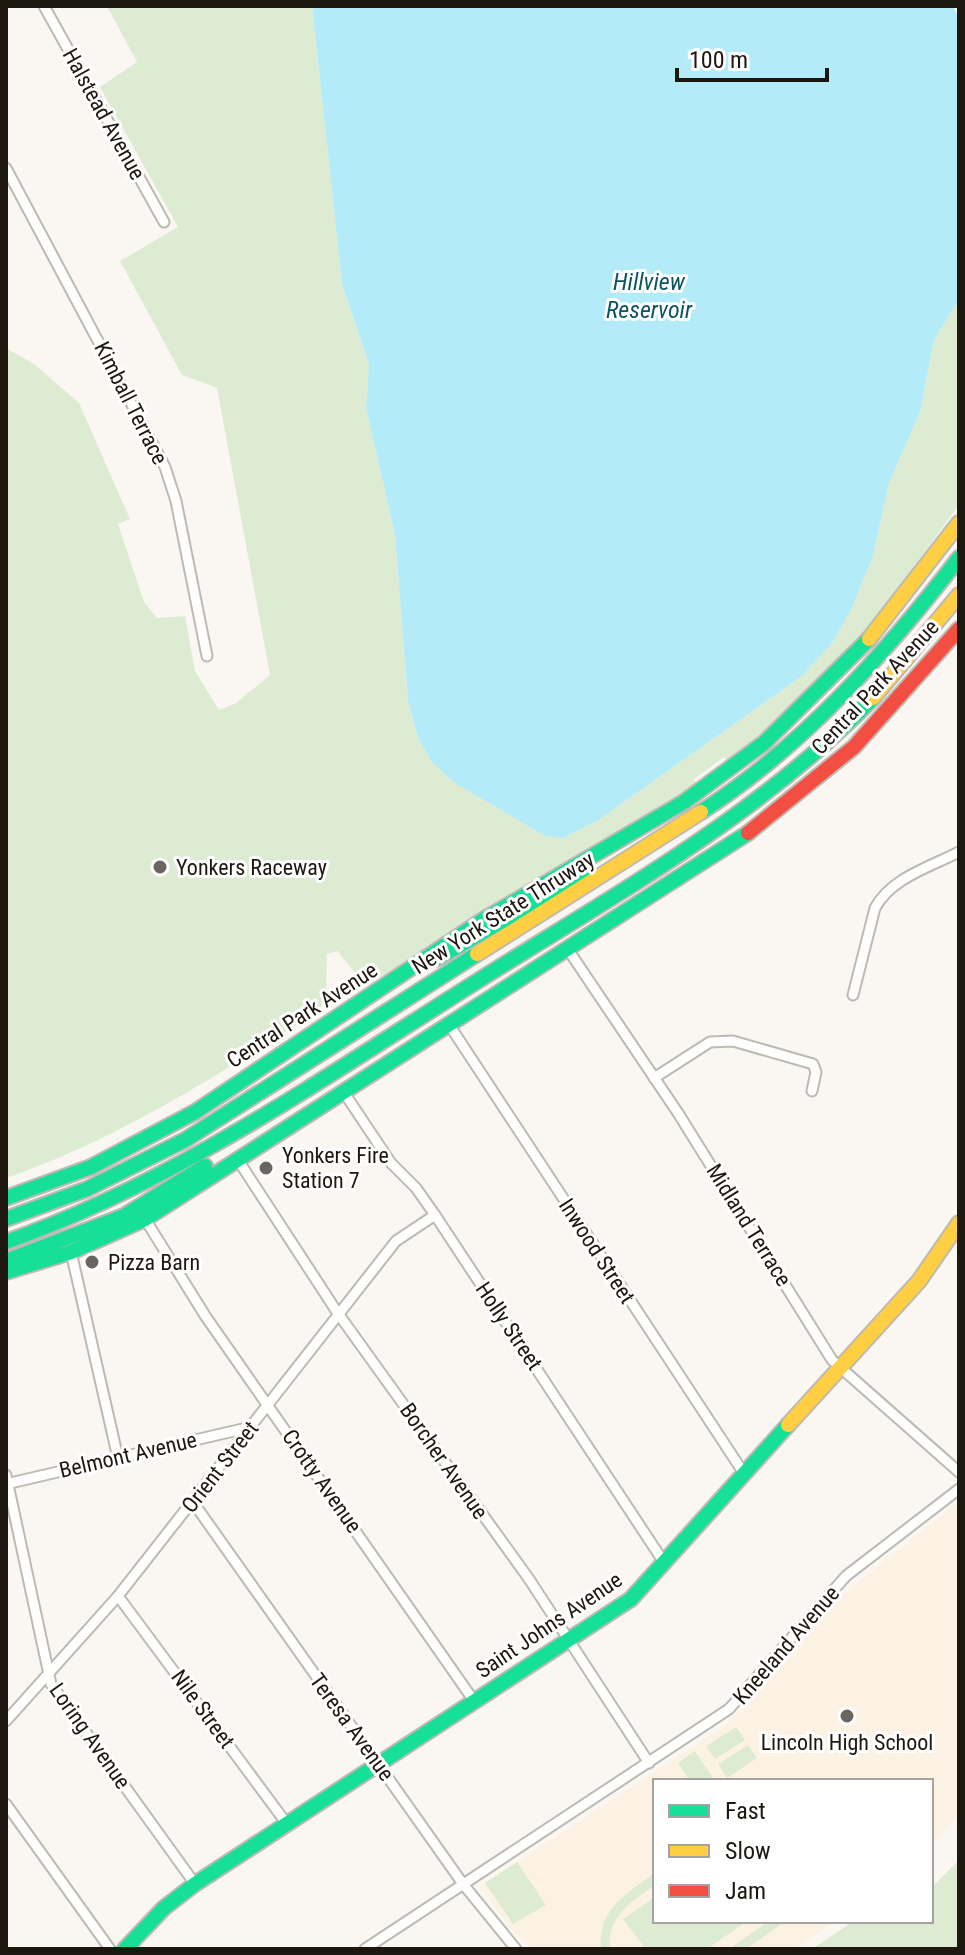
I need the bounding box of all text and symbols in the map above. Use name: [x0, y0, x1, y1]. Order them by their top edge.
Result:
scale bar: [677, 32, 827, 82]
street label: Halstead Avenue: [58, 44, 150, 184]
text: 100 m: [689, 46, 748, 74]
water label: Hillview Reservoir: [606, 268, 693, 324]
street label: Kimball Terrace: [89, 337, 173, 469]
street label: Central Park Avenue: [806, 615, 944, 759]
street label: New York State Thruway: [407, 847, 599, 979]
place label: Yonkers Raceway: [176, 855, 327, 880]
marker: Yonkers Raceway: [151, 858, 169, 876]
street label: Central Park Avenue: [222, 957, 382, 1073]
place label: Yonkers Fire Station 7: [282, 1143, 389, 1193]
marker: Yonkers Fire Station 7: [257, 1159, 275, 1177]
street label: Midland Terrace: [702, 1159, 796, 1291]
street label: Inwood Street: [554, 1194, 640, 1308]
place label: Pizza Barn: [108, 1250, 200, 1275]
marker: Pizza Barn: [83, 1253, 101, 1271]
street label: Holly Street: [471, 1277, 547, 1375]
street label: Borcher Avenue: [395, 1398, 493, 1524]
street label: Orient Street: [177, 1416, 263, 1518]
street label: Crotty Avenue: [277, 1424, 367, 1538]
street label: Belmont Avenue: [57, 1427, 199, 1483]
street label: Saint Johns Avenue: [471, 1567, 627, 1683]
street label: Kneeland Avenue: [728, 1581, 844, 1709]
street label: Nile Street: [166, 1665, 240, 1753]
street label: Teresa Avenue: [305, 1668, 399, 1786]
street label: Loring Avenue: [44, 1678, 136, 1794]
marker: Lincoln High School: [838, 1707, 856, 1725]
place label: Lincoln High School: [761, 1730, 933, 1755]
legend: [653, 1779, 933, 1923]
text: Fast: [725, 1797, 766, 1825]
text: Slow: [725, 1837, 771, 1865]
text: Jam: [725, 1877, 766, 1905]

